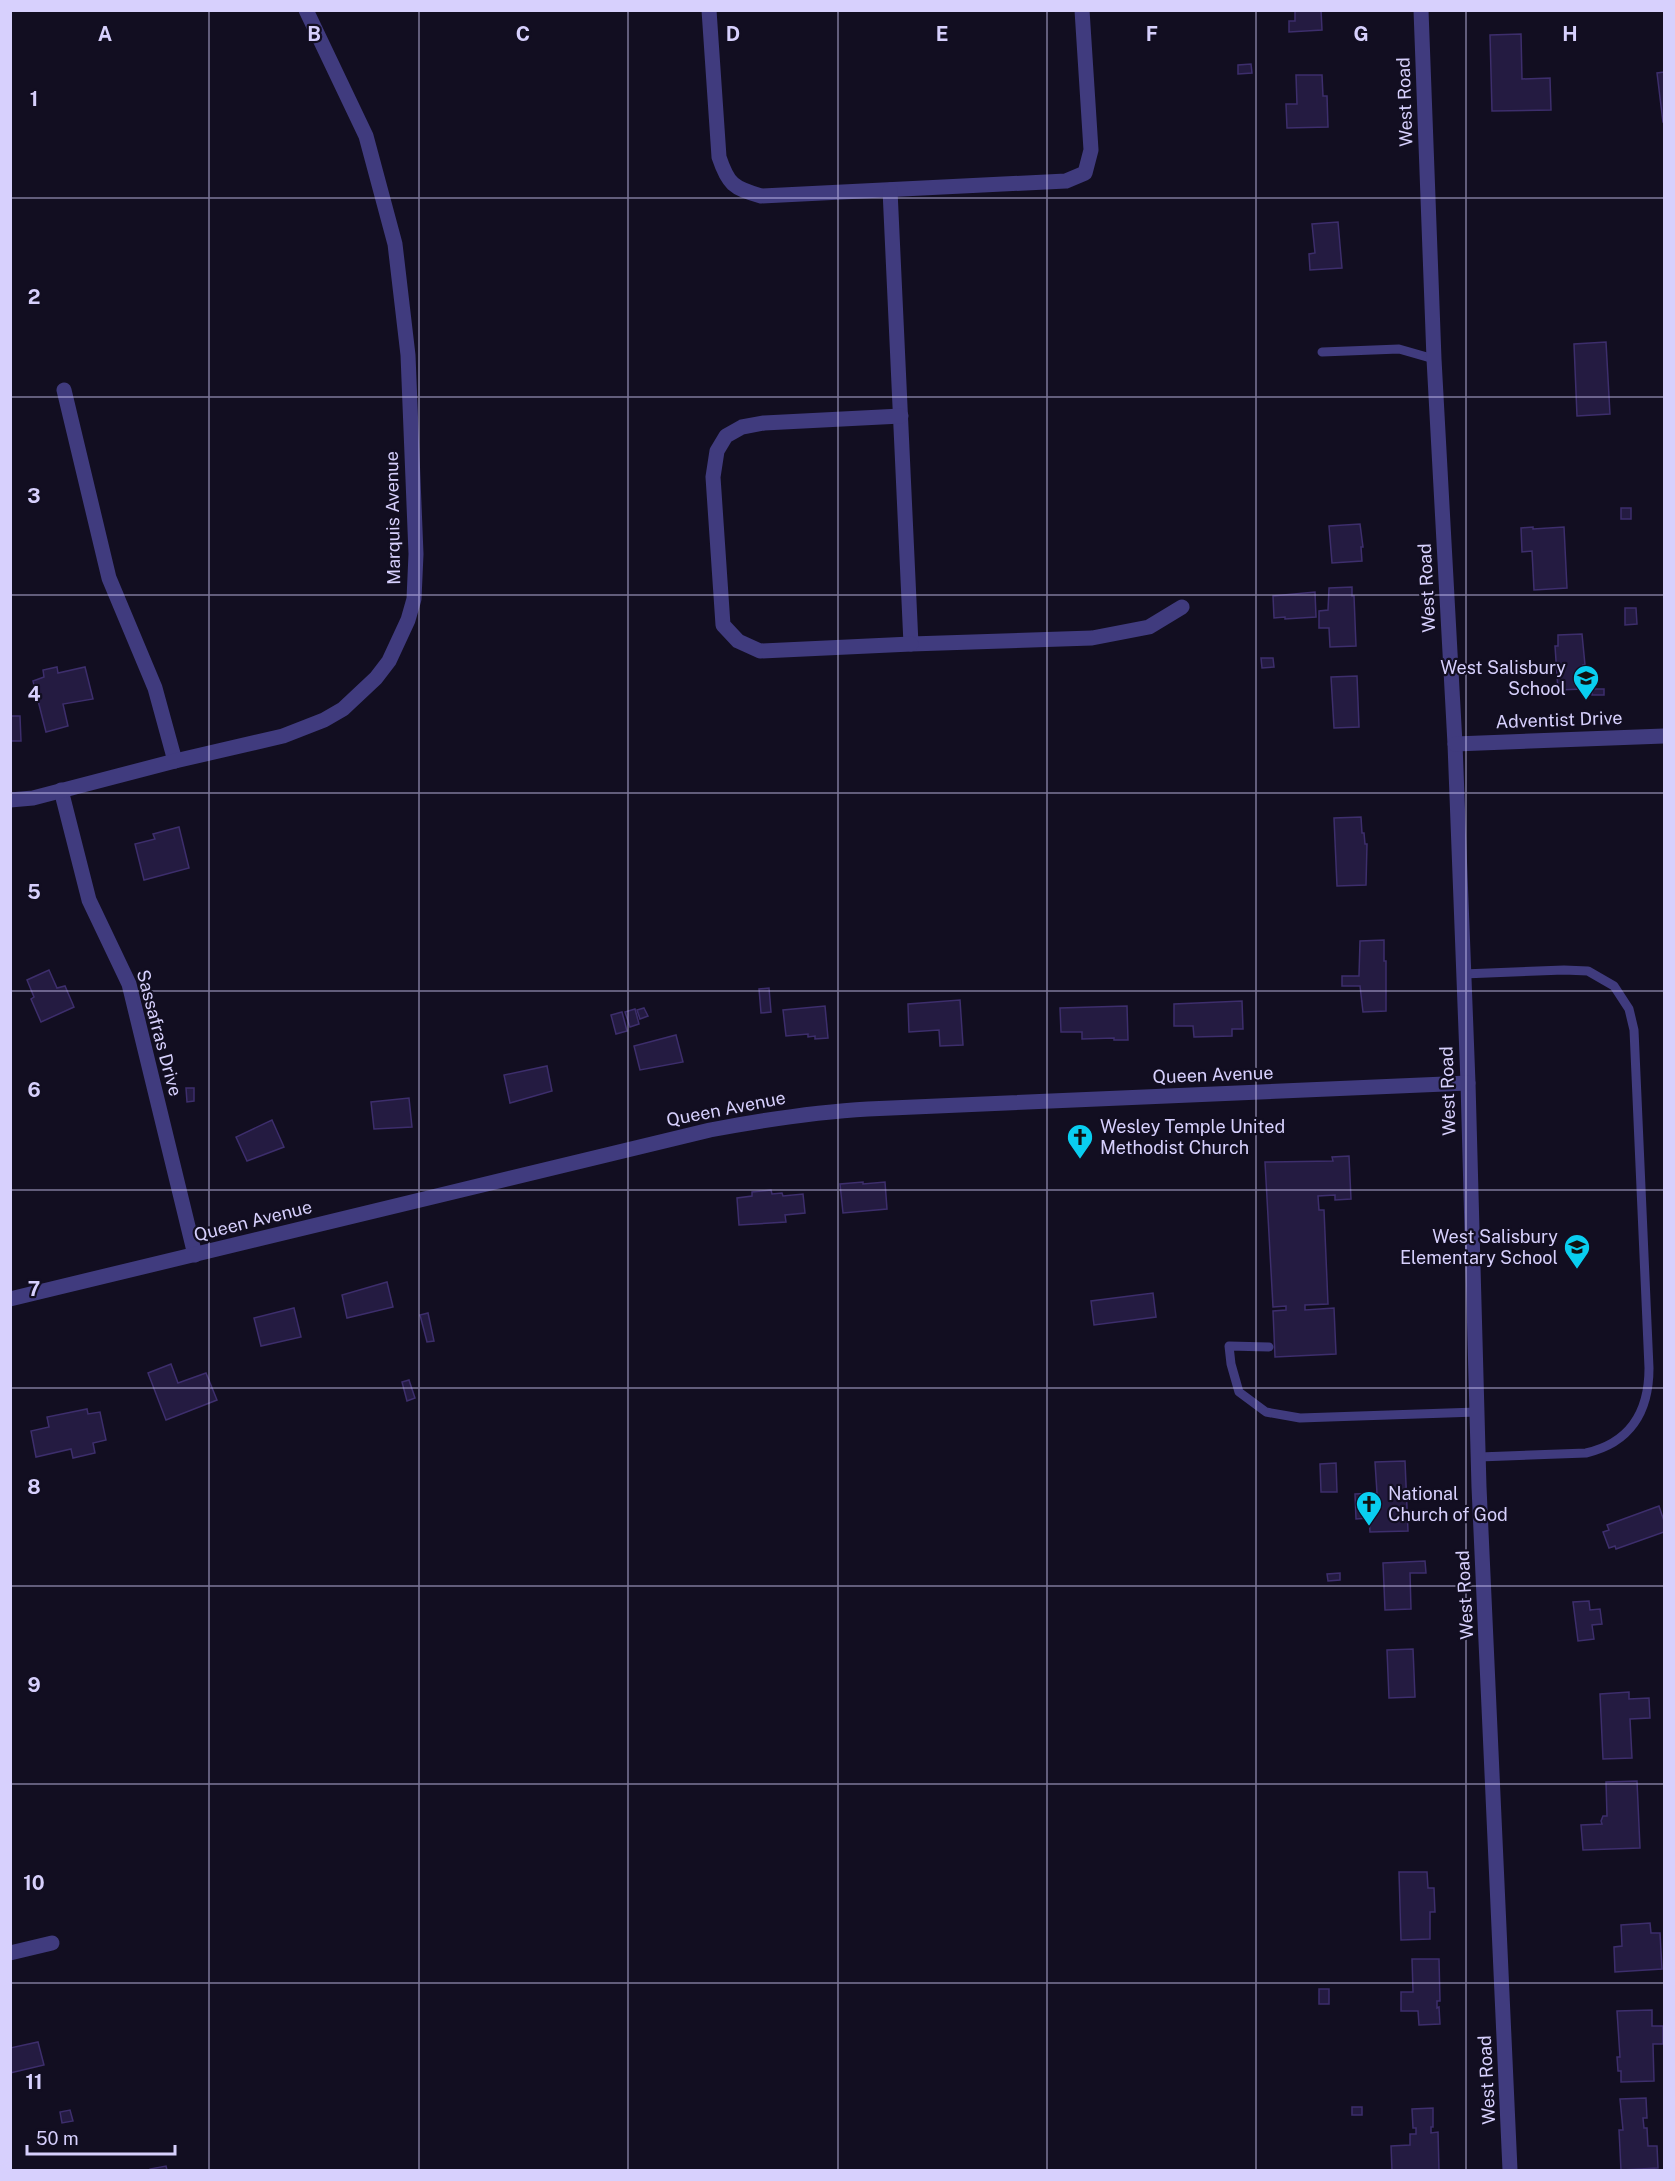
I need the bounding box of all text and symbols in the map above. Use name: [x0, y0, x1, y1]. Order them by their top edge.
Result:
text: A: [98, 22, 112, 46]
text: B: [307, 22, 321, 46]
text: C: [516, 22, 530, 46]
text: D: [726, 22, 740, 46]
text: E: [936, 22, 948, 46]
text: F: [1146, 22, 1158, 46]
text: G: [1353, 22, 1369, 46]
text: H: [1562, 22, 1578, 46]
street label: West Road: [1392, 57, 1417, 147]
text: 1: [30, 87, 38, 111]
text: 2: [28, 285, 40, 309]
street label: Marquis Avenue: [381, 451, 404, 585]
text: 3: [27, 484, 41, 508]
street label: West Road: [1414, 543, 1439, 633]
place label: West Salisbury School: [1440, 657, 1566, 699]
school or university icon: West Salisbury School: [1571, 663, 1601, 701]
text: 4: [27, 682, 41, 706]
street label: Adventist Drive: [1495, 707, 1623, 732]
text: 5: [27, 880, 41, 904]
street label: Sassafras Drive: [133, 967, 186, 1098]
street label: West Road: [1435, 1046, 1460, 1136]
street label: Queen Avenue: [1152, 1062, 1274, 1087]
text: 6: [27, 1078, 41, 1102]
street label: Queen Avenue: [665, 1087, 787, 1130]
place label: Wesley Temple United Methodist Church: [1100, 1116, 1285, 1158]
church icon: Wesley Temple United Methodist Church: [1065, 1122, 1095, 1160]
street label: Queen Avenue: [192, 1196, 314, 1245]
place label: West Salisbury Elementary School: [1400, 1226, 1558, 1268]
school or university icon: West Salisbury Elementary School: [1562, 1232, 1592, 1270]
text: 7: [28, 1277, 40, 1301]
text: 8: [27, 1475, 41, 1499]
place label: National Church of God: [1388, 1483, 1508, 1525]
church icon: National Church of God: [1354, 1489, 1384, 1527]
street label: West Road: [1452, 1550, 1477, 1640]
text: 9: [27, 1673, 41, 1697]
text: 10: [23, 1871, 45, 1895]
street label: West Road: [1474, 2035, 1499, 2125]
text: 11: [25, 2070, 43, 2094]
scale bar: [27, 2118, 176, 2156]
text: 50 m: [36, 2128, 79, 2149]

